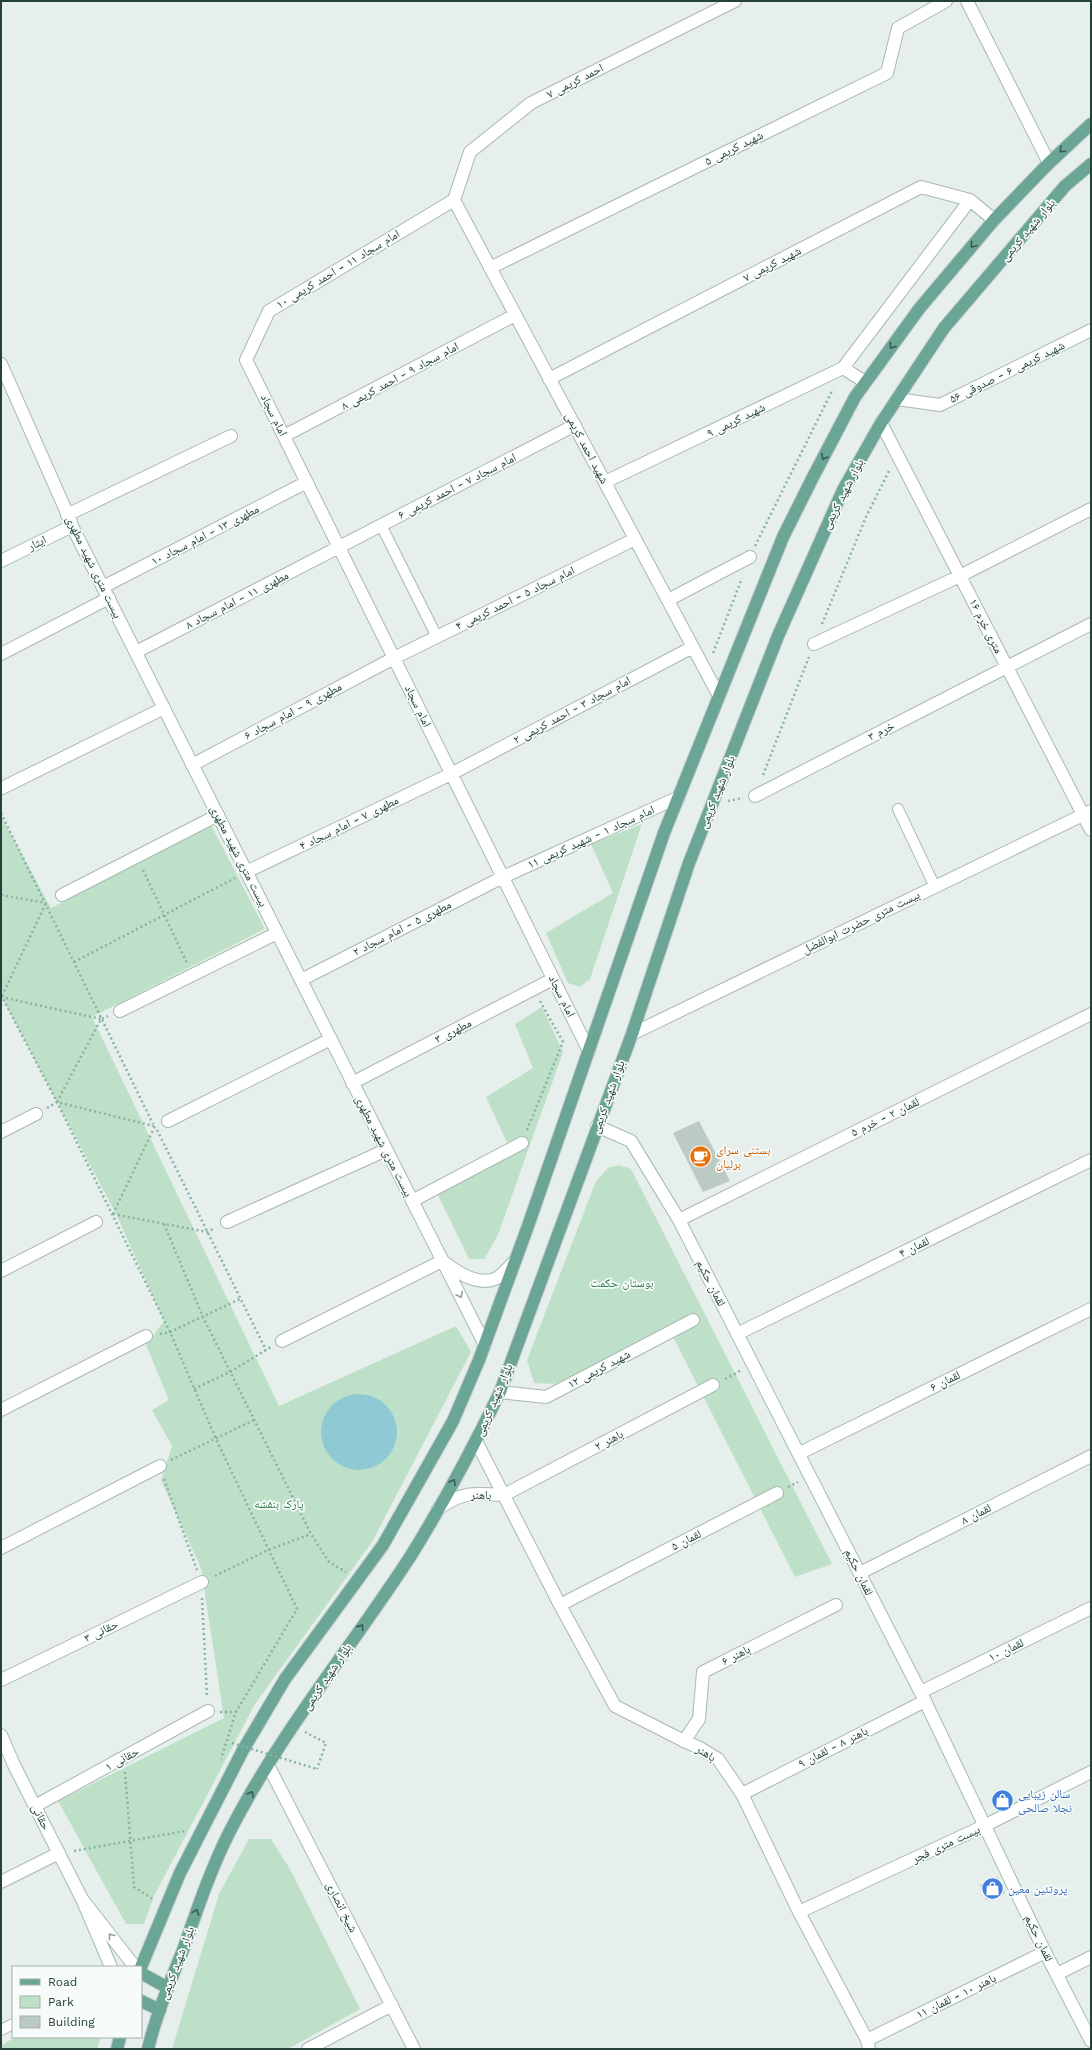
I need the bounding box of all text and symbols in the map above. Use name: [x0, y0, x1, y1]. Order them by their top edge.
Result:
street label: احمد کریمی ۷: [544, 61, 606, 101]
street label: شهید کریمی ۵: [703, 128, 766, 168]
one-way arrow: [1059, 146, 1067, 153]
street label: بلوار شهید کریمی: [998, 196, 1058, 264]
street label: امام سجاد ۱۱ - احمد کریمی ۱۰: [274, 226, 403, 312]
one-way arrow: [971, 240, 978, 248]
street label: شهید کریمی ۷: [741, 243, 804, 285]
street label: شهید کریمی ۶ - صدوقی ۵۶: [947, 338, 1067, 406]
street label: امام سجاد ۹ - احمد کریمی ۸: [339, 339, 462, 414]
one-way arrow: [889, 342, 897, 349]
street label: امام سجاد: [257, 392, 290, 439]
street label: شهید کریمی ۹: [705, 400, 768, 440]
street label: شهید احمد کریمی: [562, 410, 612, 486]
street label: امام سجاد ۷ - احمد کریمی ۶: [396, 450, 519, 523]
one-way arrow: [821, 452, 828, 460]
street label: بلوار شهید کریمی: [819, 456, 867, 532]
street label: مطهری ۱۳ - امام سجاد ۱۰: [149, 502, 262, 569]
street label: بیست متری شهید مطهری: [63, 514, 125, 621]
street label: ایثار: [24, 532, 49, 554]
street label: امام سجاد ۵ - احمد کریمی ۴: [453, 563, 577, 634]
street label: مطهری ۱۱ - امام سجاد ۸: [183, 568, 291, 633]
street label: ۱۶ متری خرم: [965, 596, 1006, 656]
street label: امام سجاد ۳ - احمد کریمی ۲: [511, 673, 634, 748]
street label: مطهری ۹ - امام سجاد ۶: [242, 679, 345, 743]
street label: امام سجاد: [401, 683, 434, 730]
street label: خرم ۳: [865, 718, 897, 744]
street label: بلوار شهید کریمی: [696, 754, 738, 831]
street label: مطهری ۷ - امام سجاد ۴: [297, 793, 401, 854]
street label: بیست متری شهید مطهری: [207, 803, 271, 909]
street label: امام سجاد ۱ - شهید کریمی ۱۱: [525, 803, 657, 872]
street label: بیست متری حضرت ابوالفضل: [800, 887, 922, 957]
street label: مطهری ۵ - امام سجاد ۲: [351, 897, 454, 960]
street label: امام سجاد: [545, 973, 578, 1020]
street label: مطهری ۳: [432, 1016, 474, 1046]
street label: بلوار شهید کریمی: [588, 1058, 628, 1136]
street label: بیست متری شهید مطهری: [352, 1093, 416, 1199]
street label: لقمان ۲ - خرم ۵: [849, 1095, 922, 1140]
place label: بستنی سرای برلیان: [716, 1143, 770, 1171]
cafe icon: بستنی سرای برلیان: [688, 1144, 714, 1170]
street label: لقمان ۴: [897, 1234, 931, 1260]
street label: لقمان حکیم: [692, 1257, 729, 1309]
park label: بوستان حکمت: [590, 1276, 654, 1290]
one-way arrow: [455, 1291, 463, 1299]
street label: شهید کریمی ۱۲: [565, 1347, 633, 1391]
street label: بلوار شهید کریمی: [472, 1362, 516, 1438]
street label: لقمان ۶: [928, 1368, 962, 1394]
street label: باهنر ۲: [592, 1427, 626, 1454]
one-way arrow: [449, 1479, 456, 1487]
street label: باهنر: [470, 1488, 491, 1502]
park label: پارک بنفشه: [254, 1497, 304, 1511]
street label: لقمان ۸: [959, 1501, 993, 1527]
street label: لقمان ۵: [669, 1527, 703, 1553]
street label: لقمان حکیم: [841, 1546, 876, 1598]
street label: حقانی ۳: [82, 1617, 121, 1645]
one-way arrow: [356, 1625, 363, 1632]
street label: لقمان ۱۰: [986, 1636, 1026, 1664]
street label: بلوار شهید کریمی: [300, 1641, 355, 1713]
street label: باهنر ۶: [719, 1642, 753, 1668]
street label: باهنر ۸ - لقمان ۹: [796, 1723, 870, 1771]
street label: باهنر: [692, 1741, 719, 1765]
street label: حقانی ۱: [103, 1744, 142, 1774]
place label: سالن زیبایی نجلا صالحی: [1018, 1787, 1072, 1815]
shop icon: سالن زیبایی نجلا صالحی: [989, 1788, 1015, 1814]
one-way arrow: [247, 1791, 254, 1798]
street label: حقانی: [29, 1802, 53, 1832]
street label: بیست متری فجر: [909, 1822, 982, 1867]
shop icon: پروتئین معین: [979, 1876, 1005, 1902]
street label: شیخ انصاری: [323, 1879, 361, 1935]
place label: پروتئین معین: [1008, 1882, 1068, 1896]
one-way arrow: [192, 1909, 200, 1916]
street label: لقمان حکیم: [1021, 1912, 1056, 1964]
street label: بلوار شهید کریمی: [157, 1924, 198, 2002]
one-way arrow: [109, 1934, 116, 1941]
legend: [12, 1966, 142, 2038]
street label: باهنر ۱۰ - لقمان ۱۱: [914, 1971, 998, 2022]
text: Road: [48, 1975, 77, 1989]
text: Park: [48, 1995, 74, 2009]
text: Building: [48, 2015, 95, 2029]

